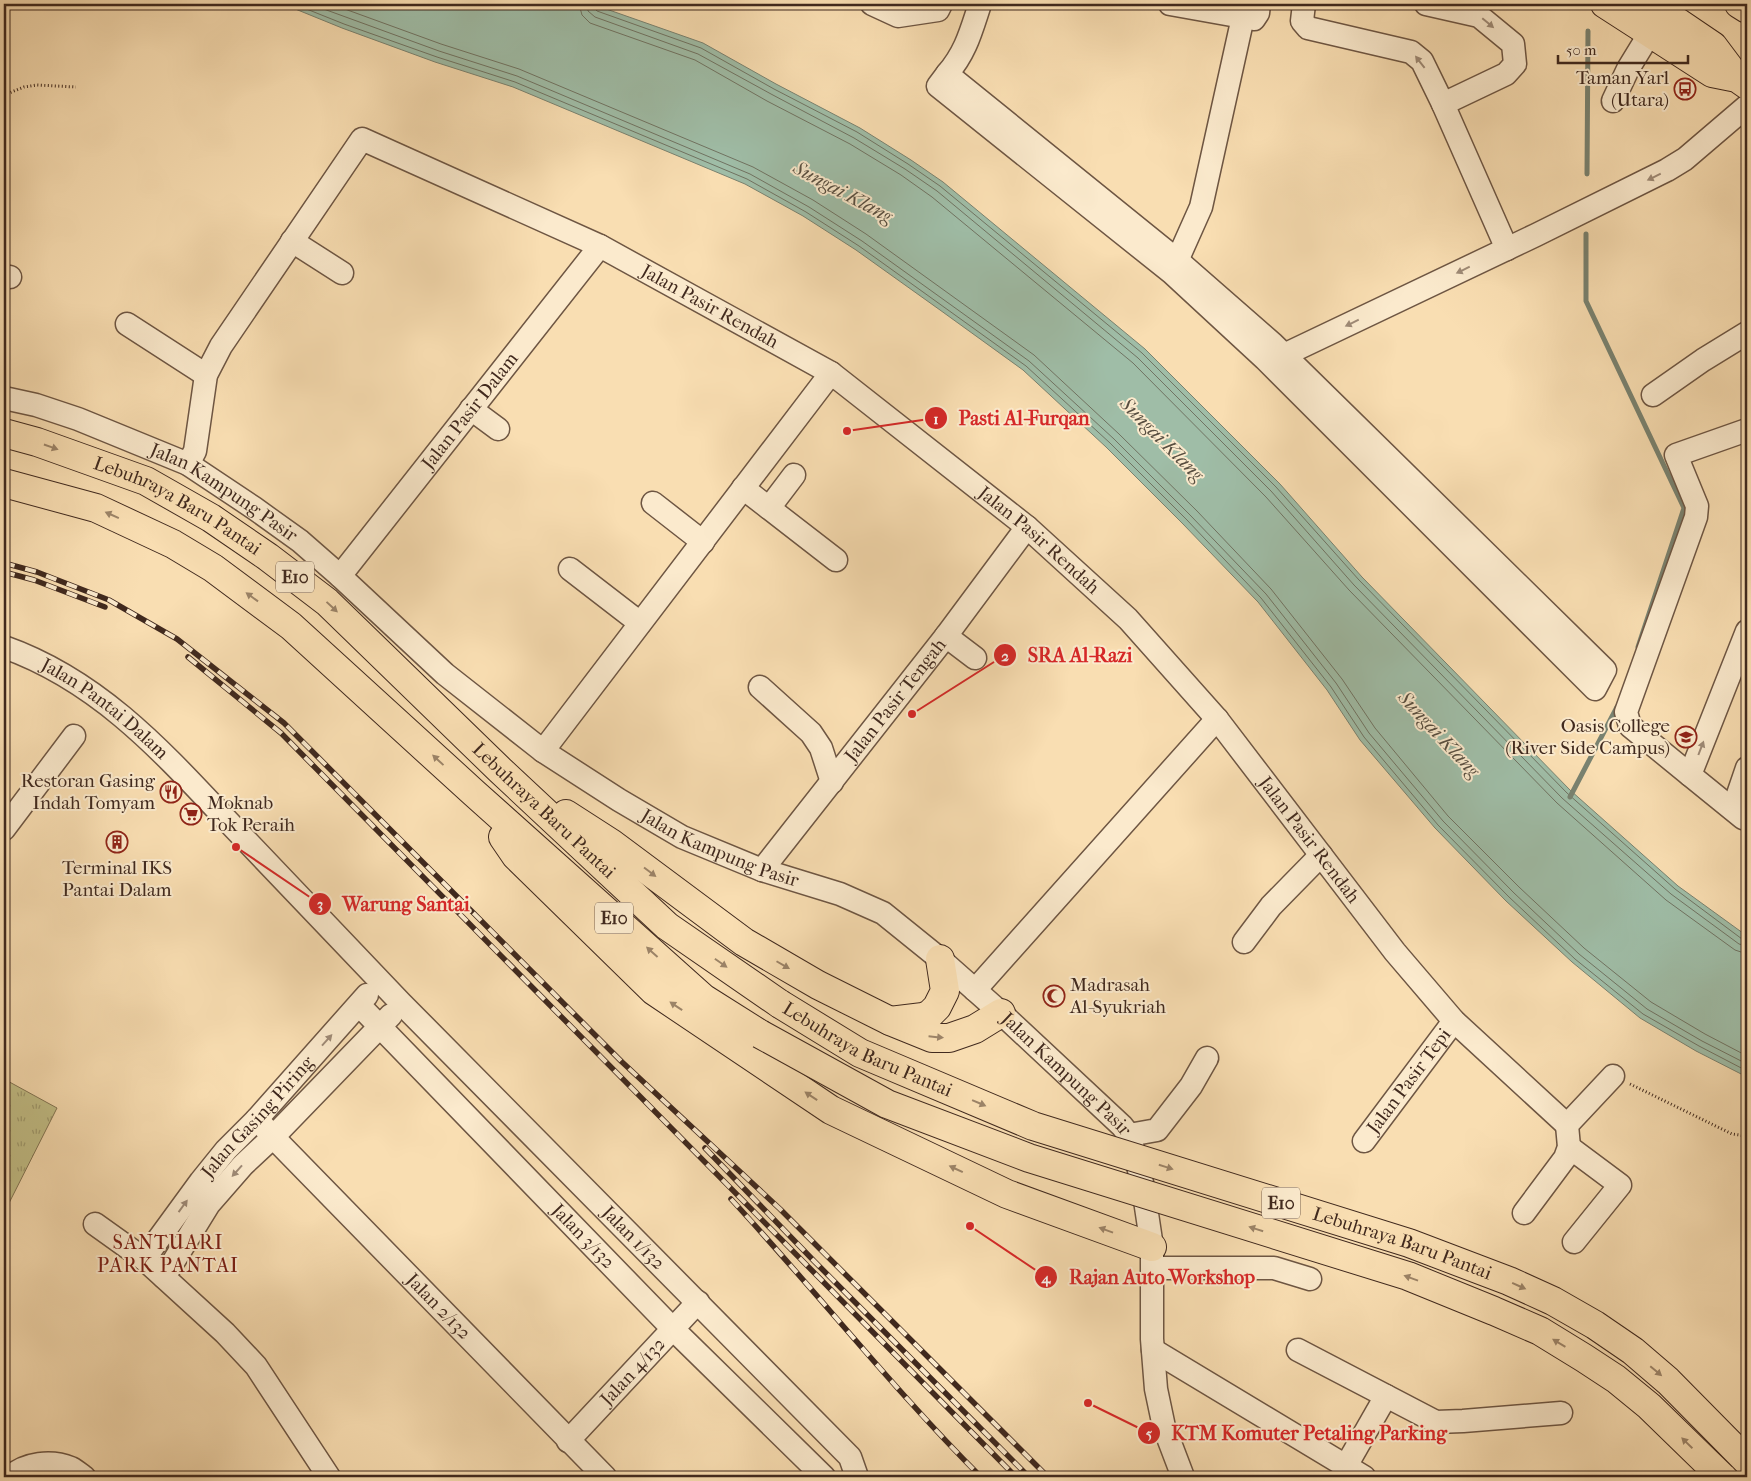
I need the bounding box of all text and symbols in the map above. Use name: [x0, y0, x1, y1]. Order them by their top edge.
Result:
one-way arrow: [1481, 18, 1494, 29]
scale bar: [1558, 32, 1688, 64]
text: 50 m: [1566, 41, 1597, 59]
one-way arrow: [1415, 55, 1426, 68]
place label: Taman Yarl (Utara): [1576, 67, 1669, 111]
bus stop icon: Taman Yarl (Utara): [1673, 77, 1697, 101]
water label: Sungai Klang: [789, 156, 898, 228]
one-way arrow: [1647, 173, 1661, 181]
street label: Jalan Pasir Rendah: [636, 259, 783, 353]
one-way arrow: [1456, 267, 1470, 275]
one-way arrow: [1344, 319, 1359, 328]
street label: Jalan Pasir Dalam: [416, 348, 523, 476]
water label: Sungai Klang: [1115, 392, 1210, 487]
callout: Pasti Al-Furqan: [923, 401, 1100, 436]
text: Pasti Al-Furqan: [958, 407, 1090, 430]
text: 1: [933, 410, 939, 428]
street label: Jalan Kampung Pasir: [145, 438, 303, 547]
one-way arrow: [43, 443, 58, 451]
street label: Lebuhraya Baru Pantai: [91, 452, 266, 560]
street label: Jalan Pasir Rendah: [972, 481, 1104, 599]
one-way arrow: [105, 511, 119, 519]
road number: E10: [276, 562, 314, 592]
one-way arrow: [245, 592, 259, 602]
one-way arrow: [326, 601, 338, 613]
street label: Jalan Pasir Tengah: [839, 634, 951, 768]
callout: SRA Al-Razi: [993, 638, 1142, 673]
text: SRA Al-Razi: [1028, 644, 1133, 667]
text: 2: [1001, 647, 1009, 665]
street label: Jalan Pantai Dalam: [36, 653, 173, 764]
water label: Sungai Klang: [1393, 685, 1486, 783]
place label: Oasis College (River Side Campus): [1505, 715, 1670, 759]
school or university icon: Oasis College (River Side Campus): [1674, 725, 1698, 749]
street label: Lebuhraya Baru Pantai: [468, 738, 620, 883]
one-way arrow: [1697, 740, 1705, 755]
one-way arrow: [432, 754, 444, 766]
place label: Restoran Gasing Indah Tomyam: [21, 770, 156, 814]
street label: Jalan Pasir Rendah: [1253, 771, 1365, 908]
restaurant icon: Restoran Gasing Indah Tomyam: [159, 780, 183, 804]
place label: Moknab Tok Peraih: [207, 792, 295, 836]
supermarket icon: Moknab Tok Peraih: [179, 802, 203, 826]
street label: Jalan Kampung Pasir: [635, 803, 802, 892]
building icon: Terminal IKS Pantai Dalam: [105, 830, 129, 854]
place label: Terminal IKS Pantai Dalam: [62, 857, 172, 901]
one-way arrow: [643, 867, 657, 877]
callout: Warung Santai: [307, 887, 479, 922]
text: Warung Santai: [341, 893, 471, 916]
text: 3: [317, 895, 323, 913]
road number: E10: [595, 902, 633, 934]
one-way arrow: [647, 946, 659, 958]
one-way arrow: [714, 958, 728, 968]
one-way arrow: [776, 960, 789, 969]
place label: Madrasah Al-Syukriah: [1069, 974, 1166, 1018]
mosque icon: Madrasah Al-Syukriah: [1042, 984, 1066, 1008]
street label: Lebuhraya Baru Pantai: [779, 997, 956, 1102]
one-way arrow: [669, 1001, 683, 1010]
street label: Jalan Kampung Pasir: [995, 1006, 1137, 1141]
street label: Jalan Pasir Tepi: [1361, 1024, 1456, 1140]
one-way arrow: [928, 1033, 944, 1041]
one-way arrow: [321, 1035, 333, 1047]
street label: Jalan Gasing Piring: [196, 1051, 319, 1184]
one-way arrow: [804, 1092, 817, 1101]
one-way arrow: [972, 1100, 986, 1108]
one-way arrow: [1159, 1163, 1174, 1171]
one-way arrow: [232, 1164, 243, 1177]
one-way arrow: [949, 1165, 963, 1173]
road number: E10: [1262, 1188, 1300, 1218]
street label: Jalan 3/132: [545, 1198, 620, 1273]
one-way arrow: [178, 1199, 188, 1213]
street label: Jalan 1/132: [596, 1200, 670, 1274]
street label: Lebuhraya Baru Pantai: [1310, 1203, 1495, 1285]
one-way arrow: [1248, 1225, 1263, 1233]
one-way arrow: [1098, 1226, 1113, 1234]
district label: SANTUARI PARK PANTAI: [97, 1231, 239, 1277]
callout: Rajan Auto Workshop: [1034, 1260, 1265, 1295]
text: Rajan Auto Workshop: [1069, 1266, 1255, 1289]
street label: Jalan 2/132: [400, 1268, 476, 1344]
text: 4: [1041, 1269, 1052, 1287]
one-way arrow: [1403, 1274, 1418, 1282]
one-way arrow: [1512, 1282, 1526, 1290]
street label: Jalan 4/132: [594, 1333, 670, 1412]
one-way arrow: [1553, 1339, 1566, 1348]
one-way arrow: [1650, 1365, 1663, 1376]
callout: KTM Komuter Petaling Parking: [1136, 1416, 1457, 1451]
text: KTM Komuter Petaling Parking: [1171, 1422, 1448, 1445]
text: 5: [1146, 1424, 1153, 1442]
one-way arrow: [1681, 1437, 1693, 1449]

